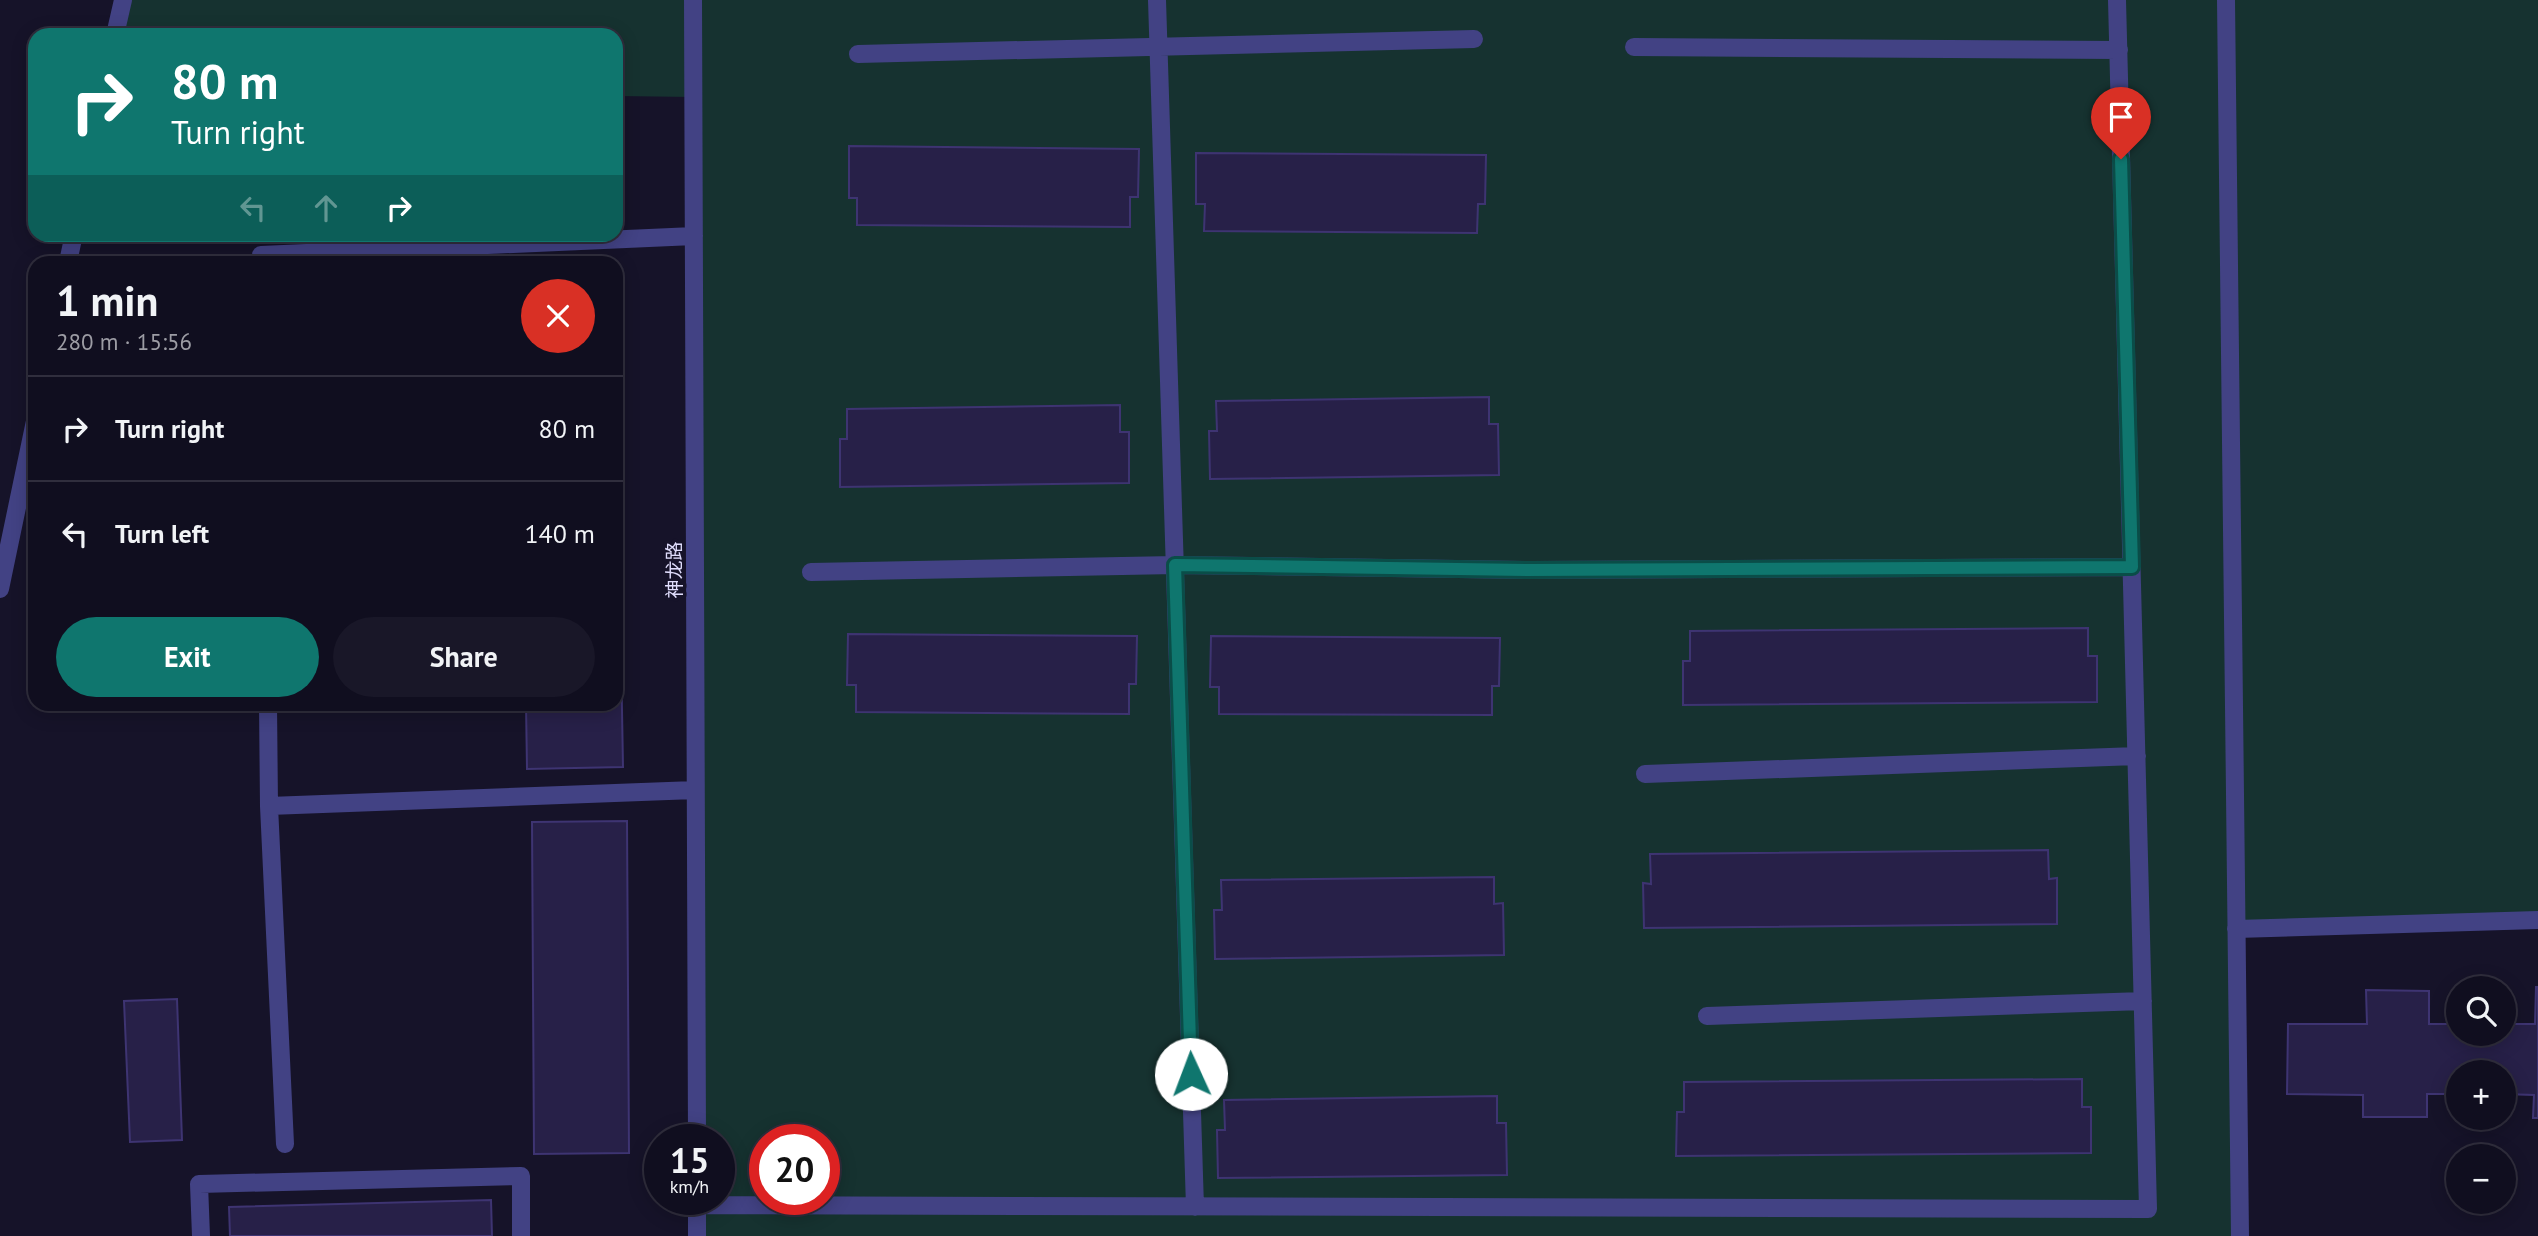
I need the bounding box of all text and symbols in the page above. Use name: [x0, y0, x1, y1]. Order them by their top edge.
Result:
text: 80 m: [171, 49, 278, 113]
icon: right: [56, 56, 147, 147]
pin: [2091, 87, 2151, 159]
icon: arrive: [2102, 98, 2140, 136]
text: Turn right: [171, 111, 305, 153]
icon: left: [234, 189, 272, 227]
icon: ahead: [307, 189, 345, 227]
icon: right: [380, 189, 418, 227]
text: 1 min: [56, 273, 158, 328]
button: close: [521, 279, 595, 353]
text: 280 m · 15:56: [56, 327, 192, 356]
icon: right: [56, 410, 94, 448]
text: Turn right: [115, 412, 224, 445]
text: 80 m: [539, 412, 595, 445]
icon: left: [56, 515, 94, 553]
text: Turn left: [115, 517, 209, 550]
text: 140 m: [524, 517, 595, 550]
street label: 神龙路: [662, 541, 686, 599]
button: Exit: [56, 617, 319, 697]
button: Share: [333, 617, 595, 697]
map controls: [2446, 976, 2516, 1214]
button: search: [2446, 976, 2516, 1046]
position arrow: [1154, 1037, 1228, 1111]
button: +: [2446, 1060, 2516, 1130]
speed limit sign: 20: [749, 1124, 840, 1215]
text: 15: [670, 1137, 709, 1183]
button: −: [2446, 1144, 2516, 1214]
text: km/h: [670, 1175, 709, 1198]

